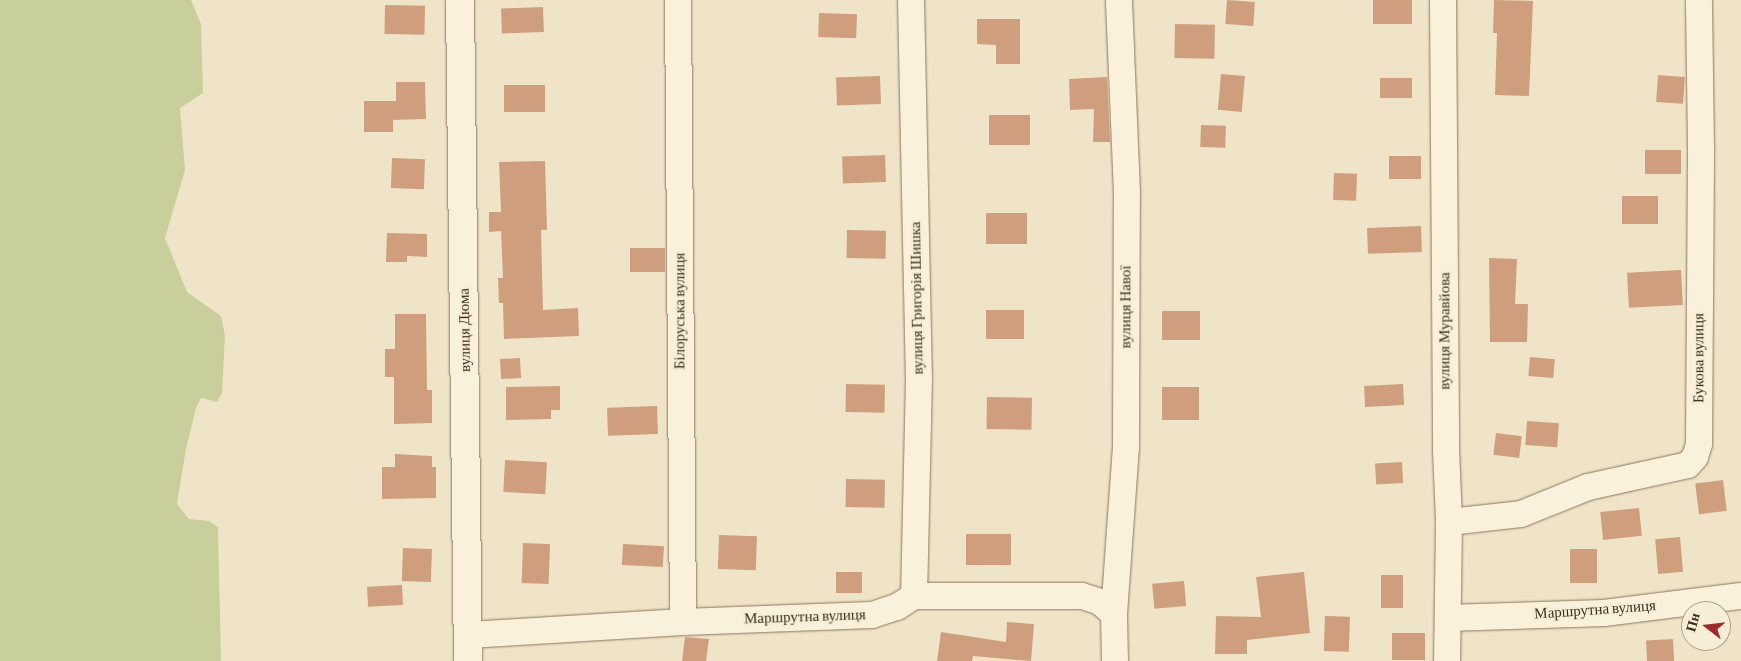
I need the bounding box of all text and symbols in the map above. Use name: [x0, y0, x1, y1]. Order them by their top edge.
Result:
street label: вулиця Григорія Шишка: [907, 221, 927, 375]
street label: Білоруська вулиця: [671, 253, 689, 369]
street label: вулиця Навої: [1117, 266, 1135, 348]
street label: вулиця Муравйова: [1436, 272, 1454, 390]
street label: вулиця Дюма: [455, 288, 475, 372]
street label: Букова вулиця: [1690, 313, 1708, 403]
street label: Маршрутна вулиця: [1534, 597, 1656, 623]
north arrow: [1681, 601, 1731, 651]
street label: Маршрутна вулиця: [744, 606, 866, 628]
text: Пн: [1682, 611, 1703, 633]

